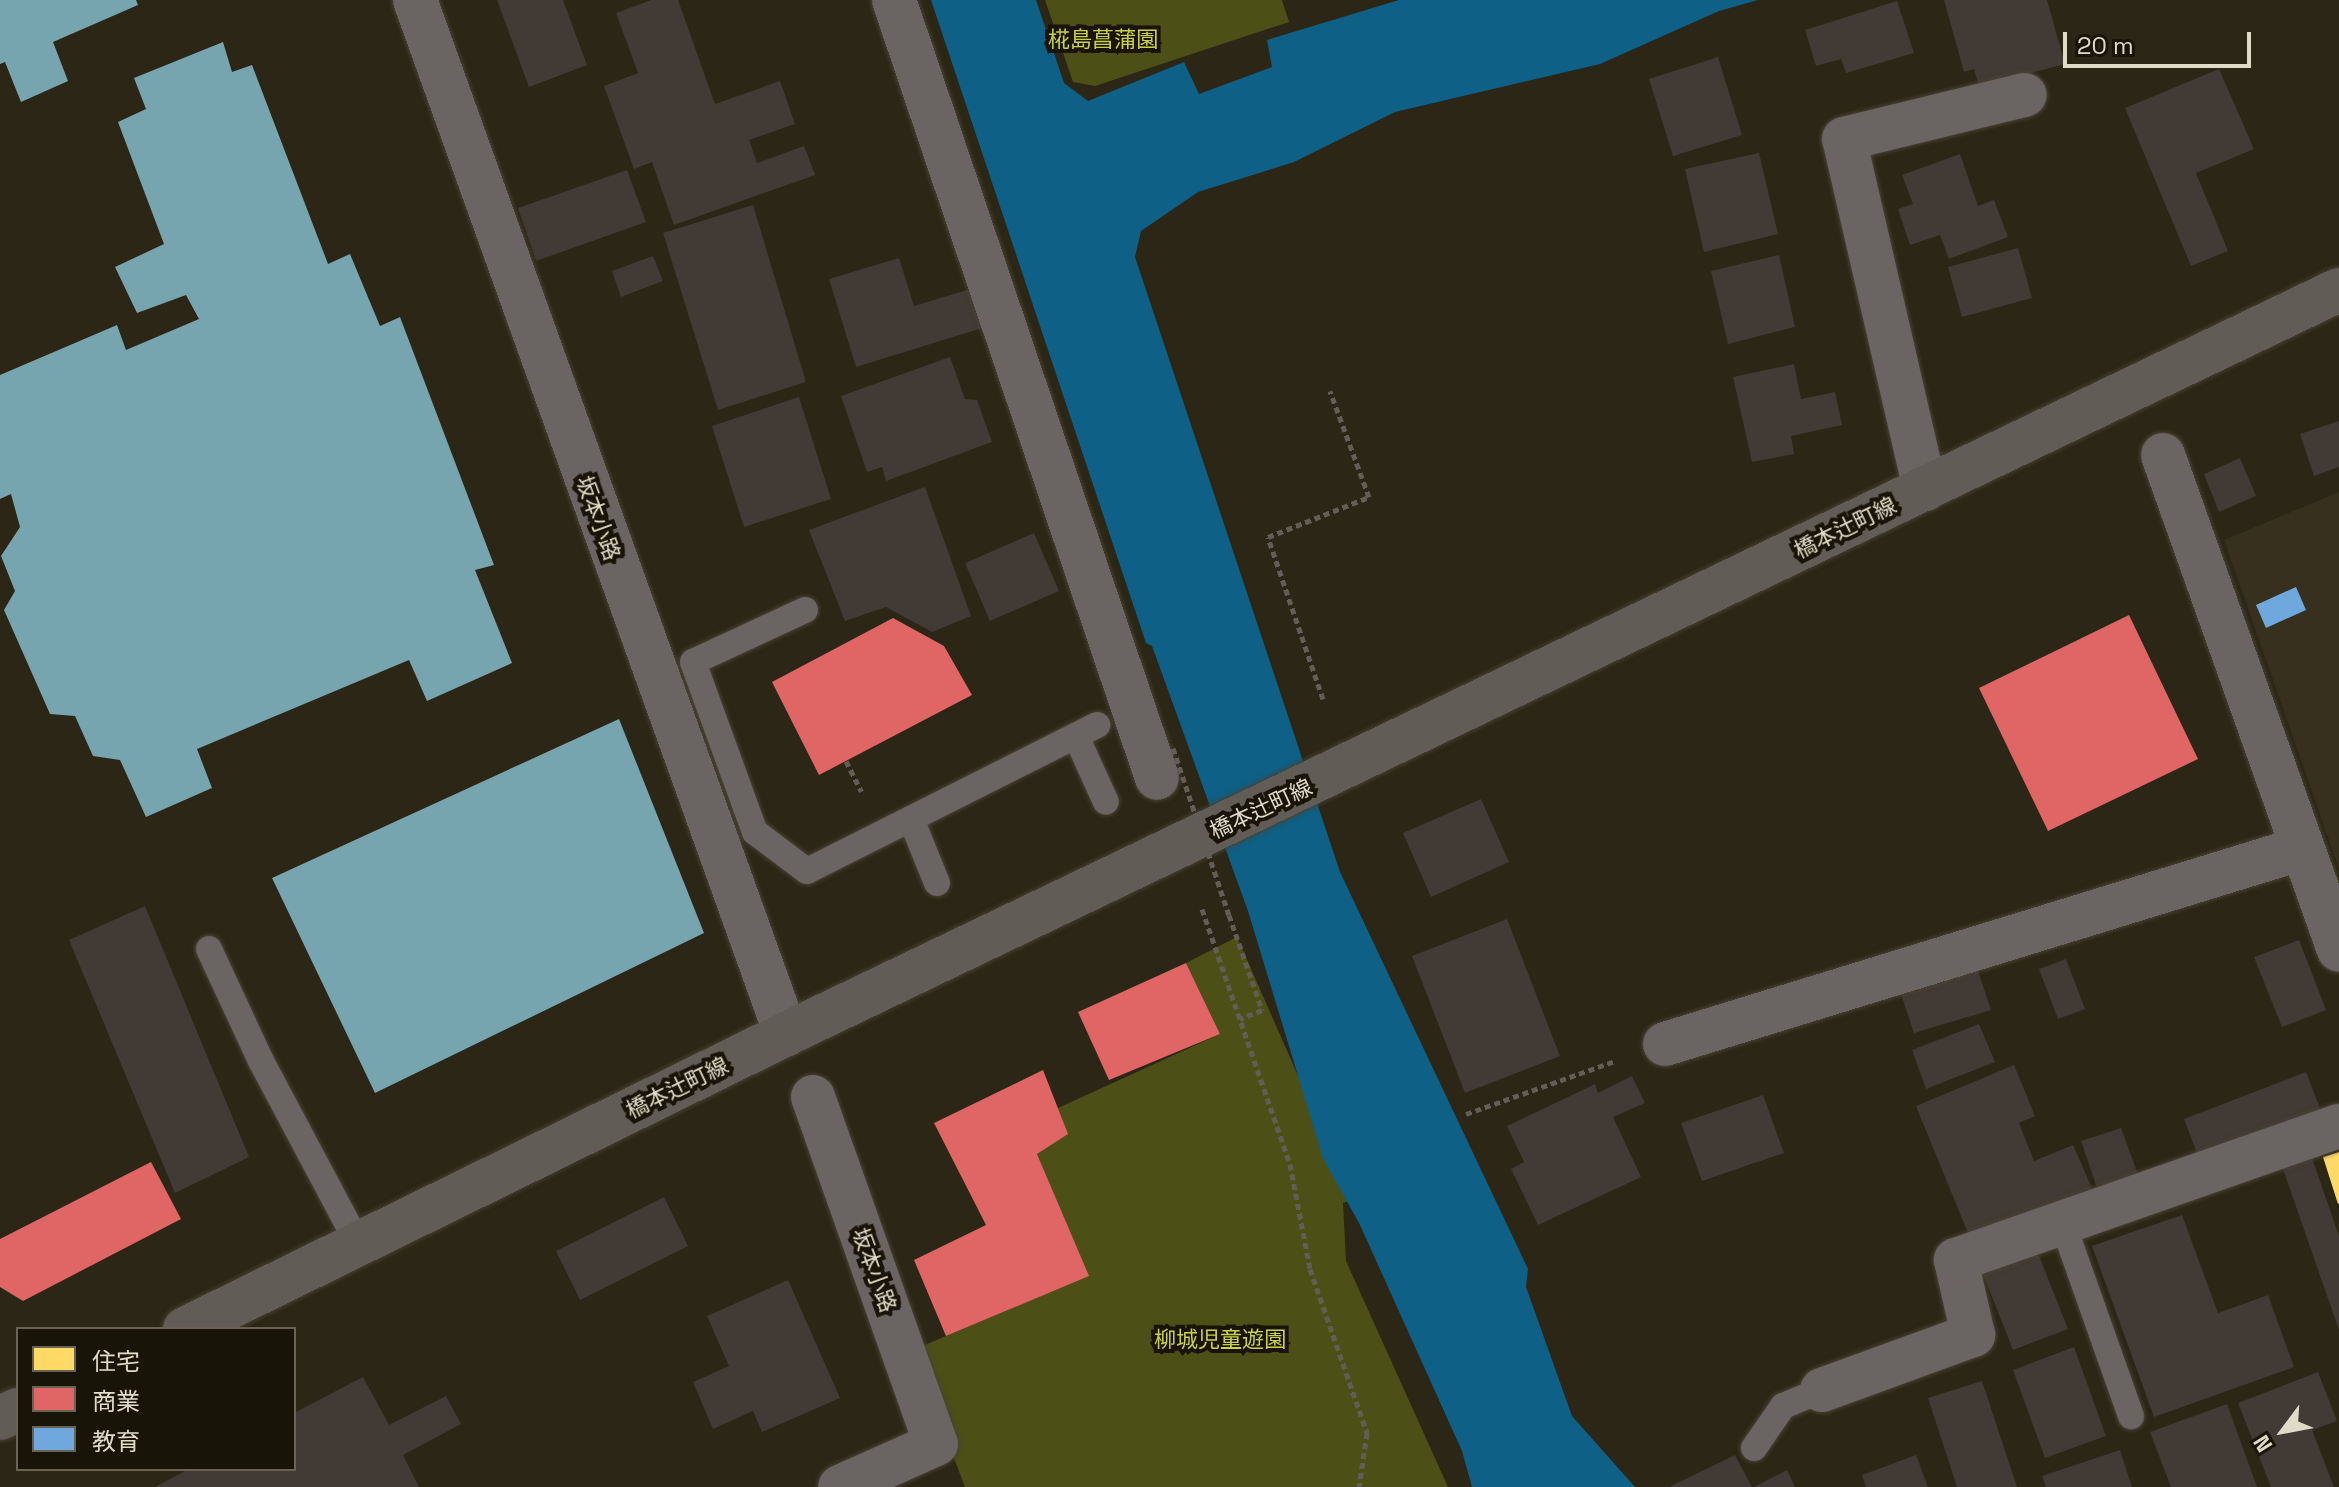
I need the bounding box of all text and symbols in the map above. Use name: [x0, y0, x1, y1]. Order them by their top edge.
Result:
scale bar: [2067, 16, 2255, 66]
park label: 椛島菖蒲園: [1048, 27, 1158, 53]
text: 20 m: [2077, 30, 2134, 61]
street label: 坂本小路: [571, 472, 625, 564]
street label: 橋本辻町線: [1790, 492, 1900, 564]
street label: 橋本辻町線: [1206, 774, 1316, 844]
street label: 橋本辻町線: [622, 1052, 732, 1124]
street label: 坂本小路: [847, 1224, 901, 1316]
legend: [16, 1327, 296, 1471]
park label: 柳城児童遊園: [1154, 1327, 1286, 1353]
text: 住宅: [92, 1346, 140, 1377]
text: 商業: [92, 1386, 140, 1417]
north arrow: [2243, 1391, 2323, 1471]
text: 教育: [92, 1426, 140, 1457]
text: N: [2247, 1430, 2278, 1457]

